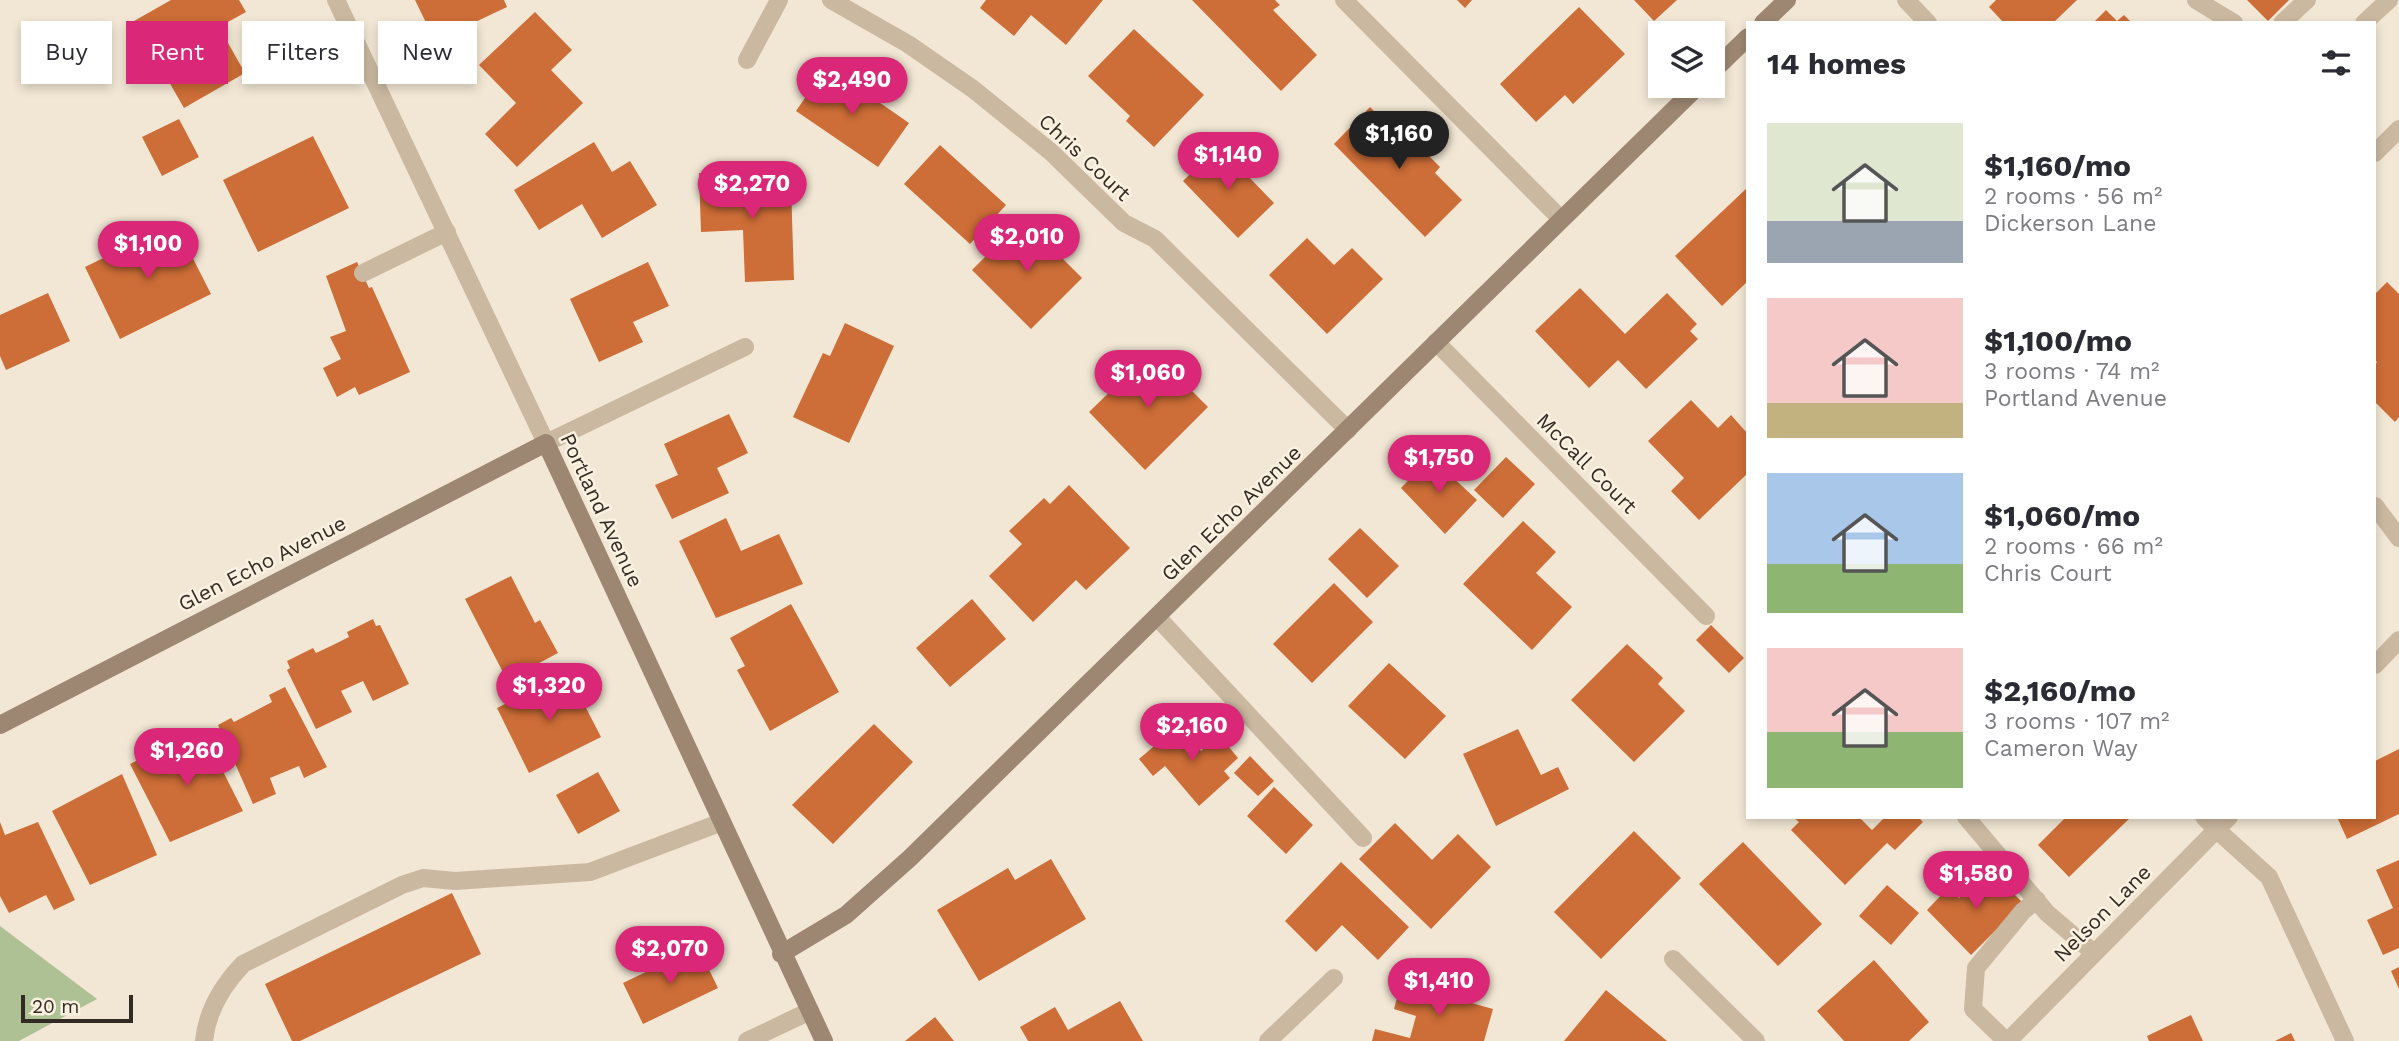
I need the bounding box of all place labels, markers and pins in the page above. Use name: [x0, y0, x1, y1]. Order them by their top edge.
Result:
pin: $2,490: [795, 58, 909, 117]
pin: $1,160: [1342, 111, 1456, 171]
pin: $1,140: [1171, 132, 1285, 192]
pin: $2,270: [695, 162, 809, 221]
pin: $2,010: [970, 215, 1084, 274]
pin: $1,100: [91, 222, 205, 281]
pin: $1,060: [1091, 350, 1205, 410]
pin: $1,750: [1382, 435, 1496, 495]
pin: $1,320: [492, 664, 606, 723]
pin: $2,160: [1135, 704, 1249, 763]
pin: $1,260: [130, 728, 244, 788]
pin: $1,580: [1919, 852, 2033, 911]
pin: $2,070: [613, 926, 727, 986]
pin: $1,410: [1382, 958, 1496, 1018]

